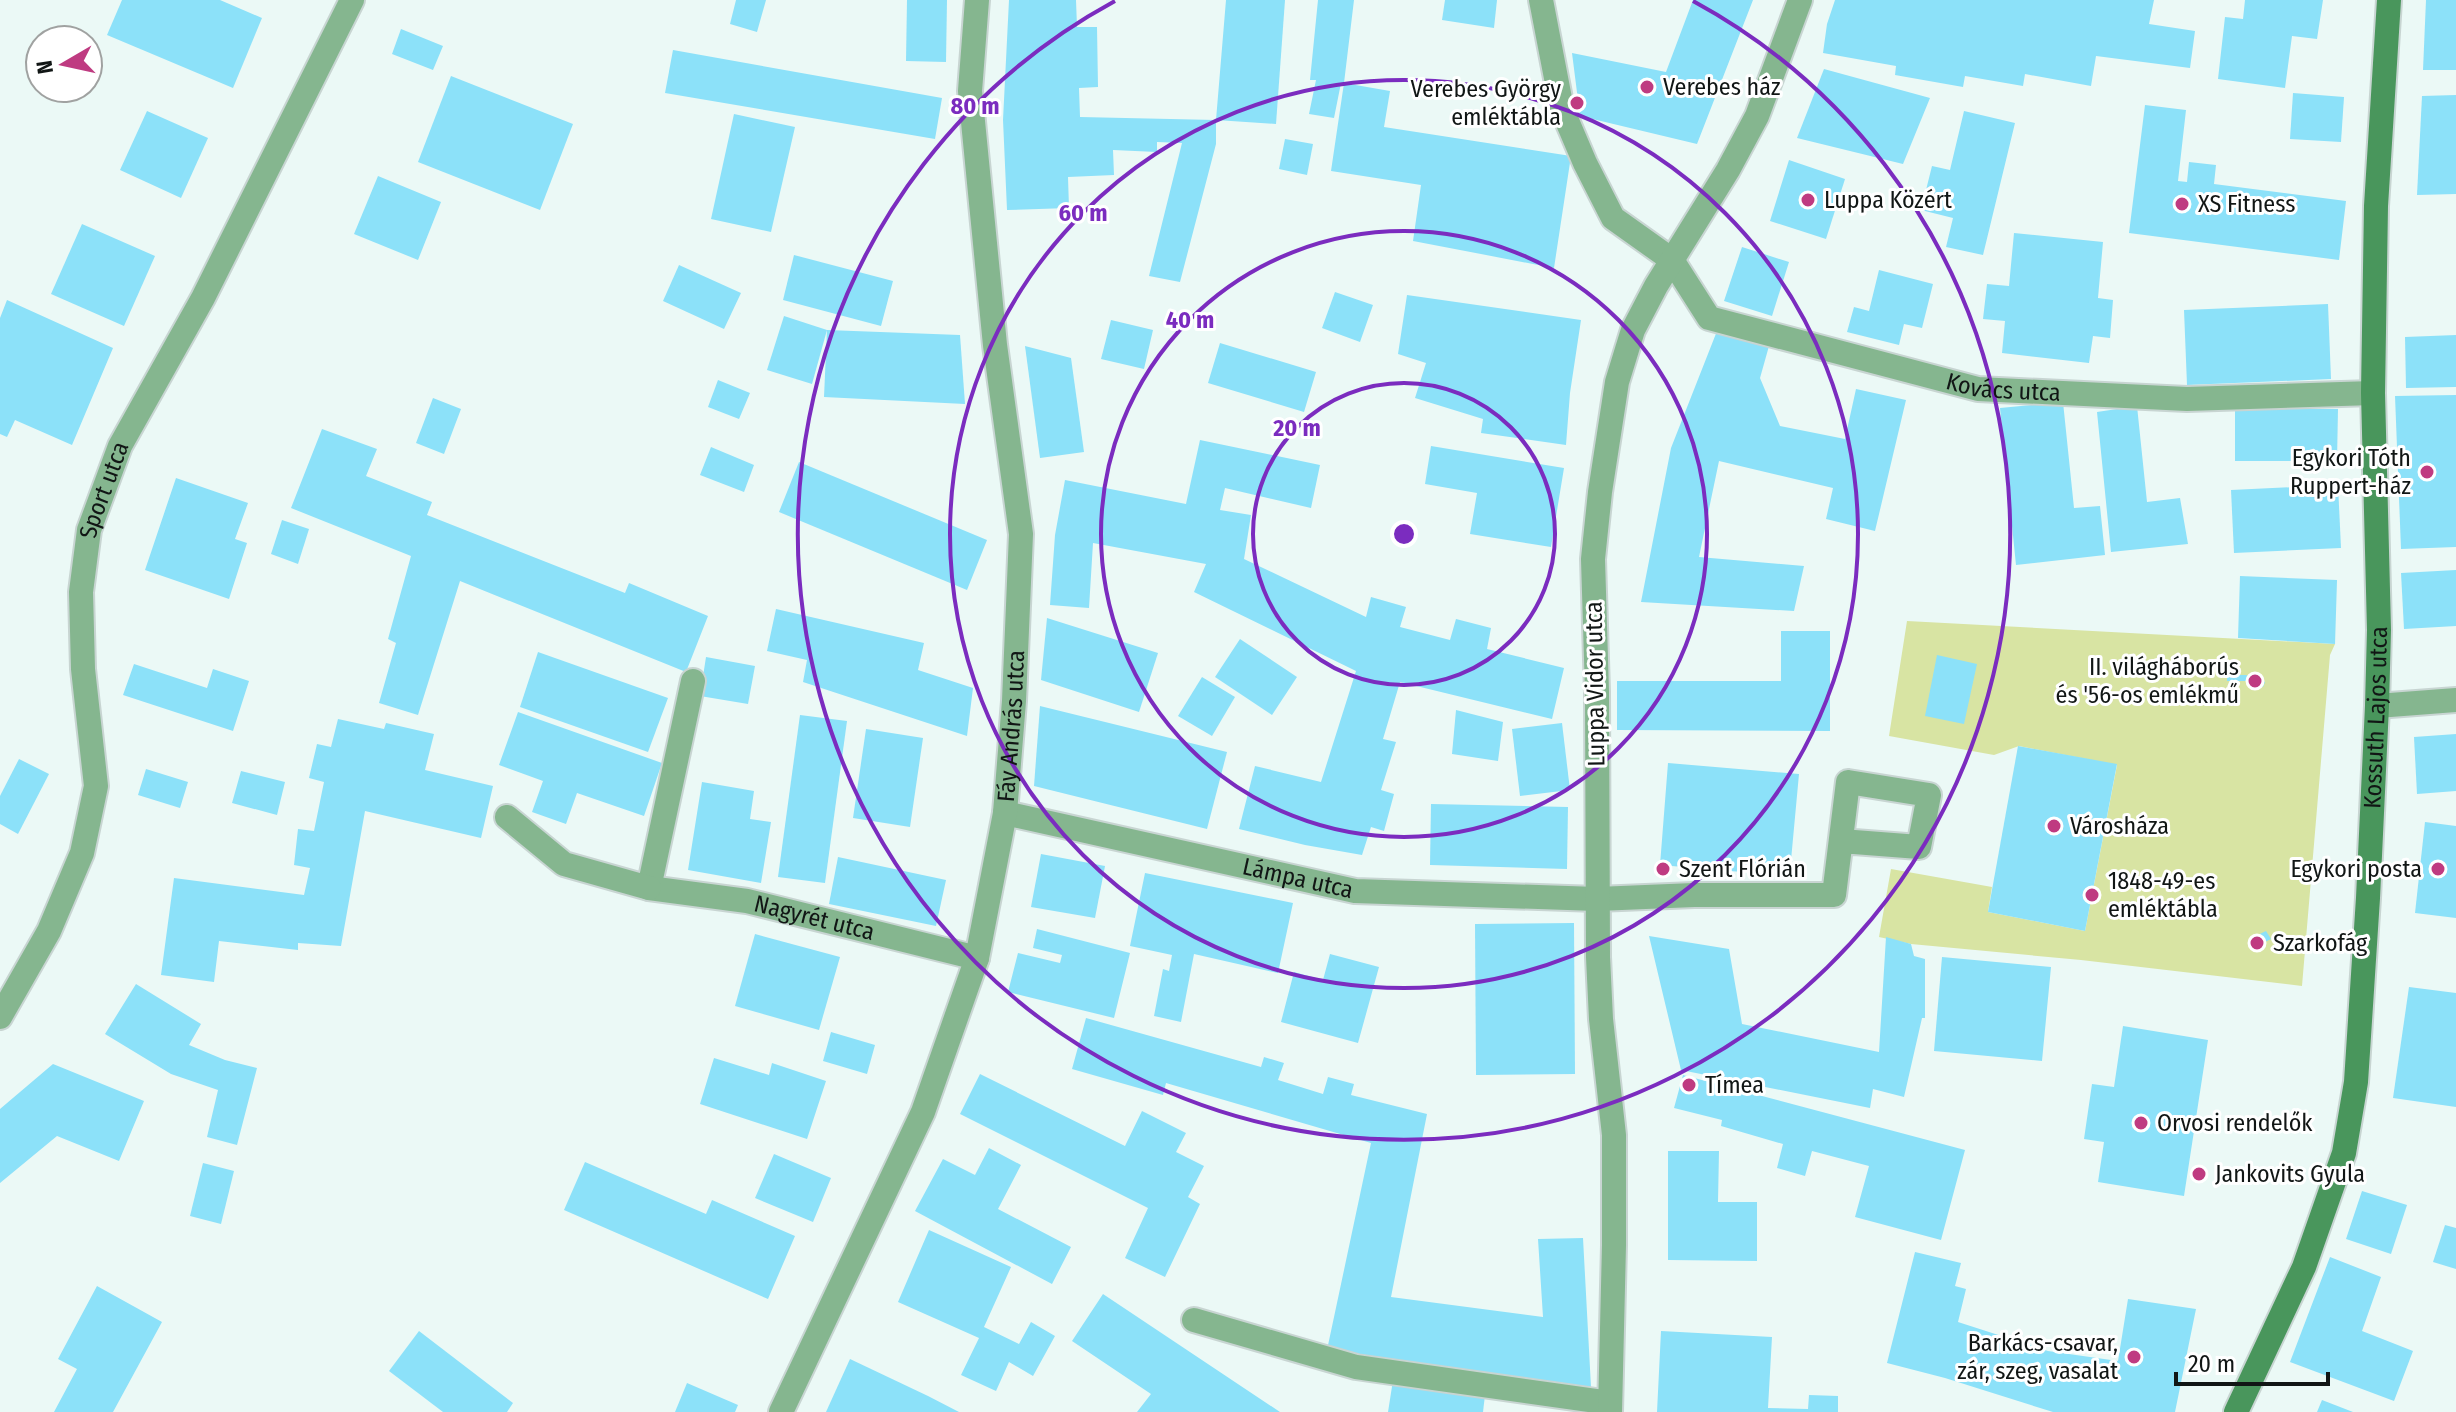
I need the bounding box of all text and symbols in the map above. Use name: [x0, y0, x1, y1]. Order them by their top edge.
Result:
north arrow: [24, 24, 104, 104]
text: N: [30, 58, 59, 76]
place label: Verebes ház: [1663, 73, 1780, 101]
place label: Verebes György emléktábla: [1410, 75, 1561, 131]
marker: Verebes ház: [1638, 78, 1656, 96]
text: 80 m: [950, 92, 1000, 120]
marker: Verebes György emléktábla: [1568, 94, 1586, 112]
place label: Luppa Közért: [1824, 186, 1952, 214]
place label: XS Fitness: [2198, 190, 2295, 218]
marker: Luppa Közért: [1799, 191, 1817, 209]
marker: XS Fitness: [2173, 195, 2191, 213]
text: 60 m: [1059, 199, 1107, 227]
text: 40 m: [1166, 306, 1214, 334]
street label: Kovács utca: [1943, 367, 2061, 407]
text: 20 m: [1272, 414, 1321, 442]
street label: Sport utca: [74, 438, 134, 540]
place label: Egykori Tóth Ruppert-ház: [2290, 444, 2411, 500]
marker: Egykori Tóth Ruppert-ház: [2418, 463, 2436, 481]
centre of rings: [1390, 520, 1418, 548]
street label: Luppa Vidor utca: [1580, 601, 1610, 767]
street label: Kossuth Lajos utca: [2358, 626, 2393, 809]
street label: Fáy András utca: [992, 650, 1030, 803]
place label: II. világháborús és '56-os emlékmű: [2056, 653, 2239, 709]
marker: II. világháborús és '56-os emlékmű: [2246, 672, 2264, 690]
place label: Városháza: [2070, 812, 2169, 840]
marker: Városháza: [2045, 817, 2063, 835]
street label: Lámpa utca: [1240, 852, 1356, 904]
place label: Szent Flórián: [1679, 855, 1806, 883]
place label: Egykori posta: [2291, 855, 2422, 883]
marker: Szent Flórián: [1654, 860, 1672, 878]
marker: Egykori posta: [2429, 860, 2447, 878]
place label: 1848-49-es emléktábla: [2108, 867, 2218, 923]
marker: 1848-49-es emléktábla: [2083, 886, 2101, 904]
street label: Nagyrét utca: [751, 889, 878, 946]
place label: Szarkofág: [2273, 929, 2368, 957]
marker: Szarkofág: [2248, 934, 2266, 952]
place label: Tímea: [1705, 1071, 1764, 1099]
marker: Tímea: [1680, 1076, 1698, 1094]
place label: Orvosi rendelők: [2157, 1109, 2313, 1137]
marker: Orvosi rendelők: [2132, 1114, 2150, 1132]
place label: Jankovits Gyula: [2215, 1160, 2365, 1188]
marker: Jankovits Gyula: [2190, 1165, 2208, 1183]
place label: Barkács-csavar, zár, szeg, vasalat: [1957, 1329, 2118, 1385]
scale bar: [2176, 1336, 2328, 1386]
marker: Barkács-csavar, zár, szeg, vasalat: [2125, 1348, 2143, 1366]
text: 20 m: [2188, 1350, 2235, 1378]

